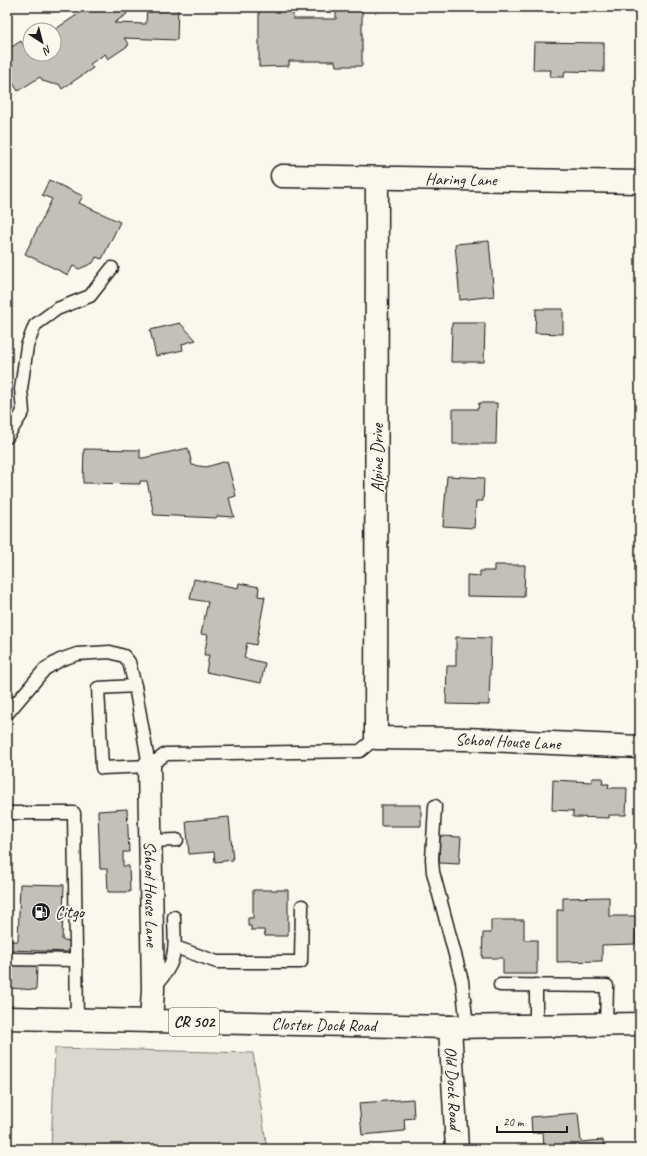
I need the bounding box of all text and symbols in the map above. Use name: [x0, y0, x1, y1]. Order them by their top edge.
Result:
north arrow: [22, 22, 62, 62]
text: N: [39, 42, 55, 59]
street label: Haring Lane: [425, 168, 498, 190]
street label: Alpine Drive: [367, 422, 388, 492]
street label: School House Lane: [455, 728, 563, 754]
street label: School House Lane: [140, 841, 163, 948]
fuel station icon: Citgo: [30, 901, 52, 923]
place label: Citgo: [55, 902, 86, 923]
road number: CR 502: [169, 1008, 219, 1036]
street label: Closter Dock Road: [272, 1013, 379, 1036]
street label: Old Dock Road: [441, 1046, 467, 1133]
scale bar: [497, 1108, 567, 1134]
text: 20 m: [503, 1114, 525, 1130]

